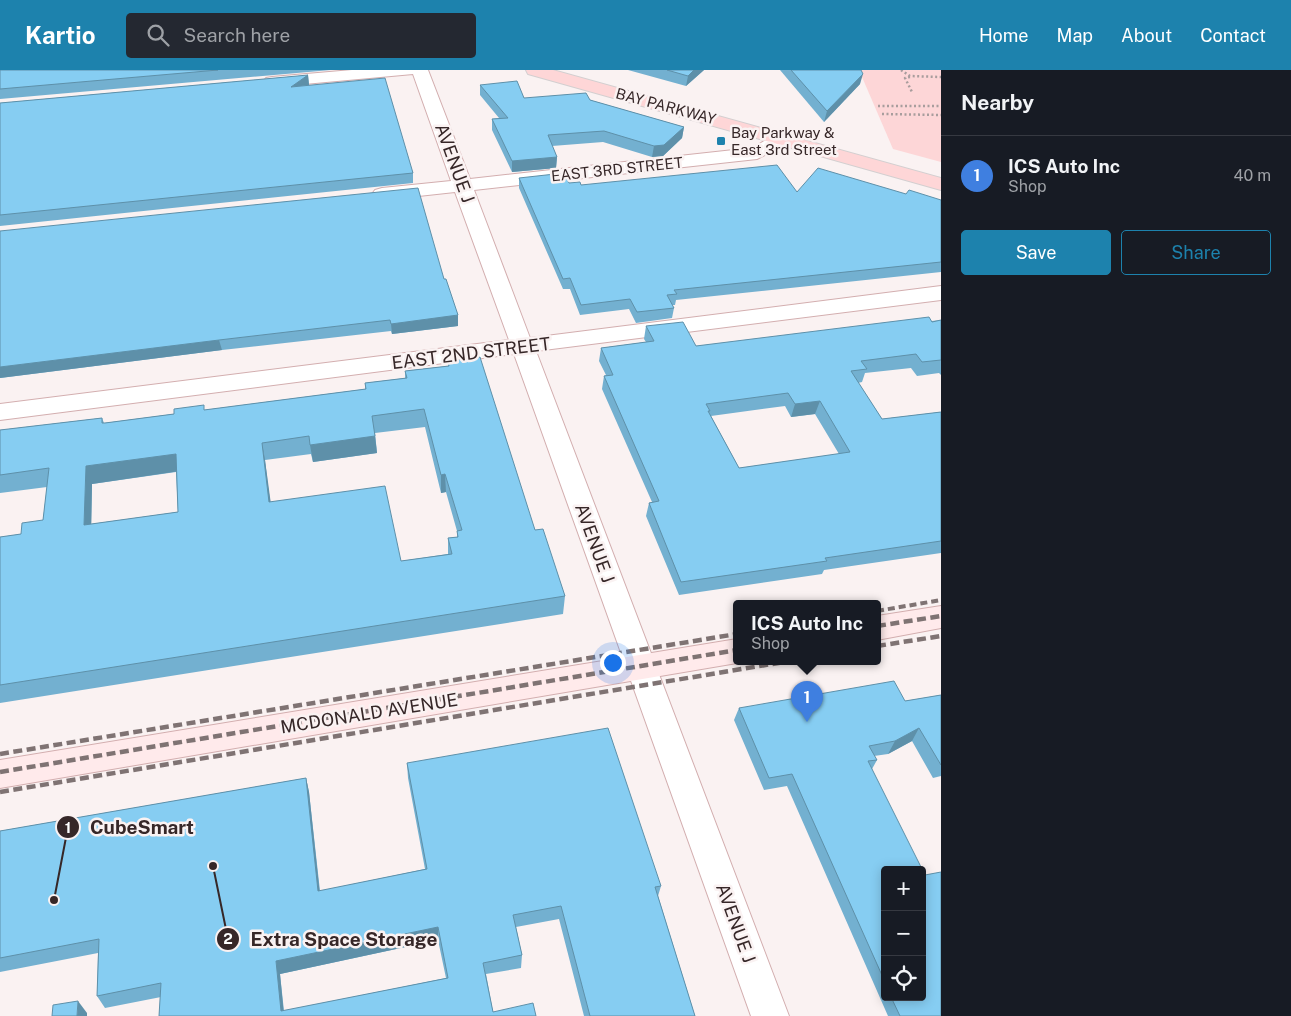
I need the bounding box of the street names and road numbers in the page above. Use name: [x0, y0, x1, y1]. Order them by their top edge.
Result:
street label: BAY PARKWAY: [614, 84, 718, 128]
street label: AVENUE J: [431, 121, 479, 205]
street label: EAST 3RD STREET: [550, 154, 684, 184]
street label: EAST 2ND STREET: [391, 333, 552, 373]
street label: AVENUE J: [571, 501, 619, 585]
street label: MCDONALD AVENUE: [279, 689, 459, 737]
street label: AVENUE J: [712, 881, 760, 965]

